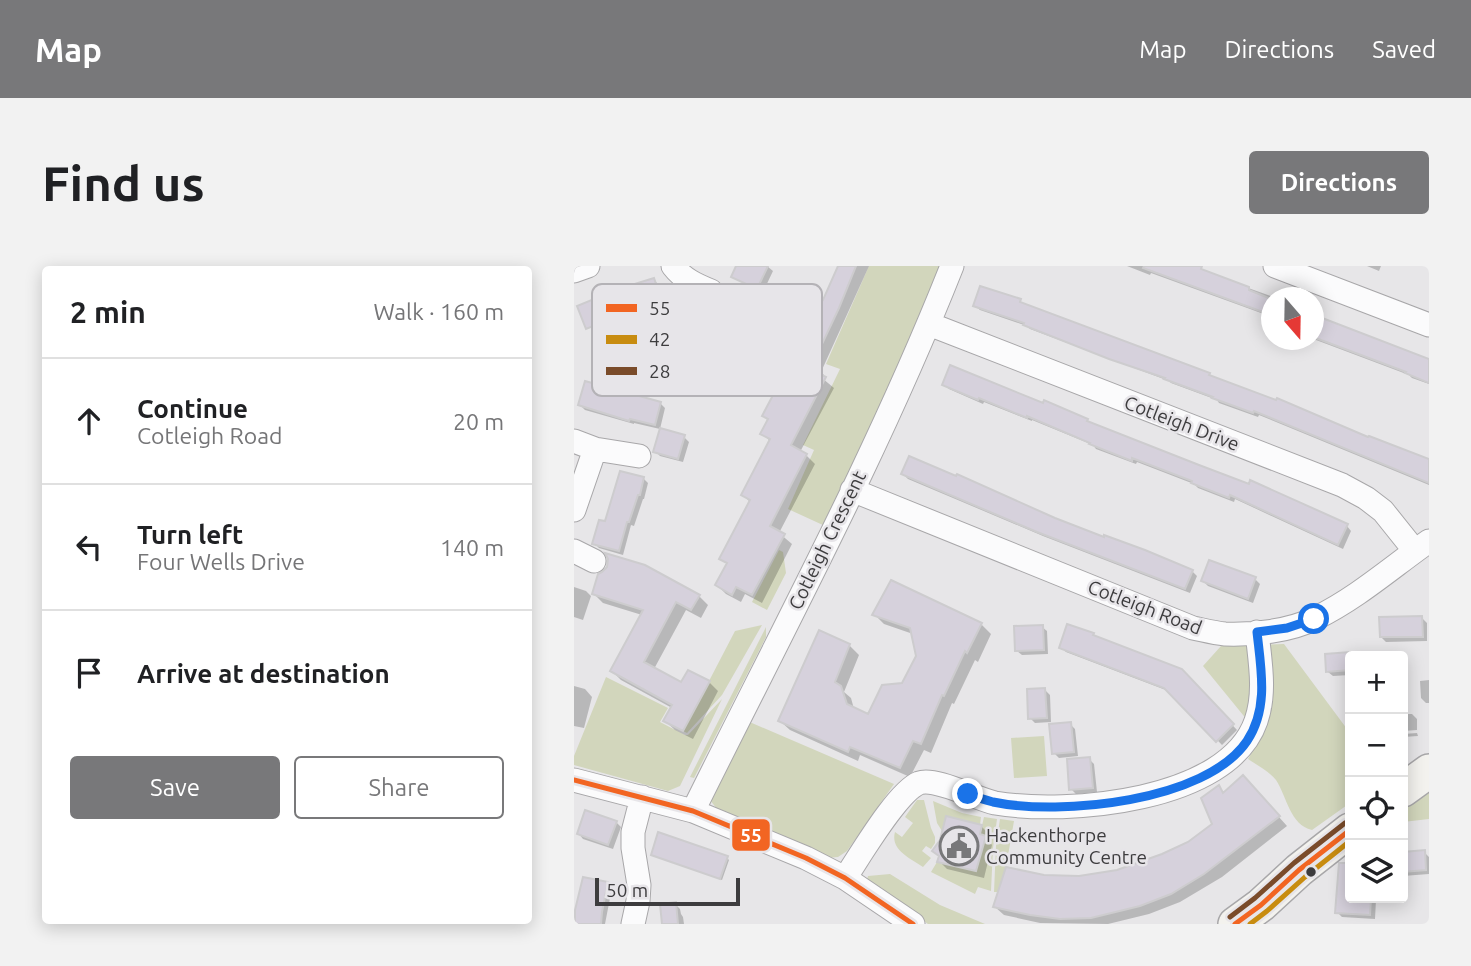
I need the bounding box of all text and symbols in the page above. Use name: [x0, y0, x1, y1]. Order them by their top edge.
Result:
text: Map: [35, 31, 102, 68]
text: Map: [1139, 36, 1186, 63]
text: Directions: [1224, 36, 1334, 63]
text: Saved: [1372, 36, 1436, 63]
button: Directions: [1249, 151, 1429, 214]
text: Find us: [42, 155, 205, 210]
legend: [592, 284, 822, 396]
north arrow: [1261, 287, 1324, 350]
text: 2 min: [70, 295, 146, 329]
text: 55: [649, 297, 670, 319]
text: Walk · 160 m: [373, 299, 504, 324]
text: 42: [649, 328, 670, 350]
text: 28: [649, 360, 670, 382]
street label: Cotleigh Drive: [1121, 391, 1243, 455]
text: Continue: [137, 394, 248, 423]
icon: ahead: [70, 402, 108, 440]
text: 20 m: [453, 409, 504, 434]
text: Cotleigh Road: [137, 423, 283, 448]
street label: Cotleigh Crescent: [784, 467, 870, 613]
text: Turn left: [137, 520, 243, 549]
icon: left: [70, 528, 108, 566]
text: 140 m: [440, 535, 504, 560]
text: Four Wells Drive: [137, 549, 305, 574]
street label: Cotleigh Road: [1085, 575, 1205, 639]
route start: [1298, 603, 1329, 634]
map controls: [1345, 651, 1408, 903]
button: +: [1345, 651, 1408, 714]
icon: arrive: [70, 654, 108, 692]
text: Arrive at destination: [137, 659, 390, 688]
button: −: [1345, 714, 1408, 777]
button: Save: [70, 756, 280, 819]
button: Share: [294, 756, 504, 819]
button: locate: [1345, 777, 1408, 840]
route end: [952, 778, 983, 809]
line badge: 55: [731, 818, 771, 852]
text: 55: [740, 824, 762, 846]
place label: Hackenthorpe Community Centre: [986, 824, 1147, 868]
public building icon: Hackenthorpe Community Centre: [938, 825, 980, 867]
button: layers: [1345, 840, 1408, 903]
unlabelled marker: [1304, 865, 1318, 879]
scale bar: [595, 875, 740, 907]
text: 50 m: [606, 879, 648, 901]

